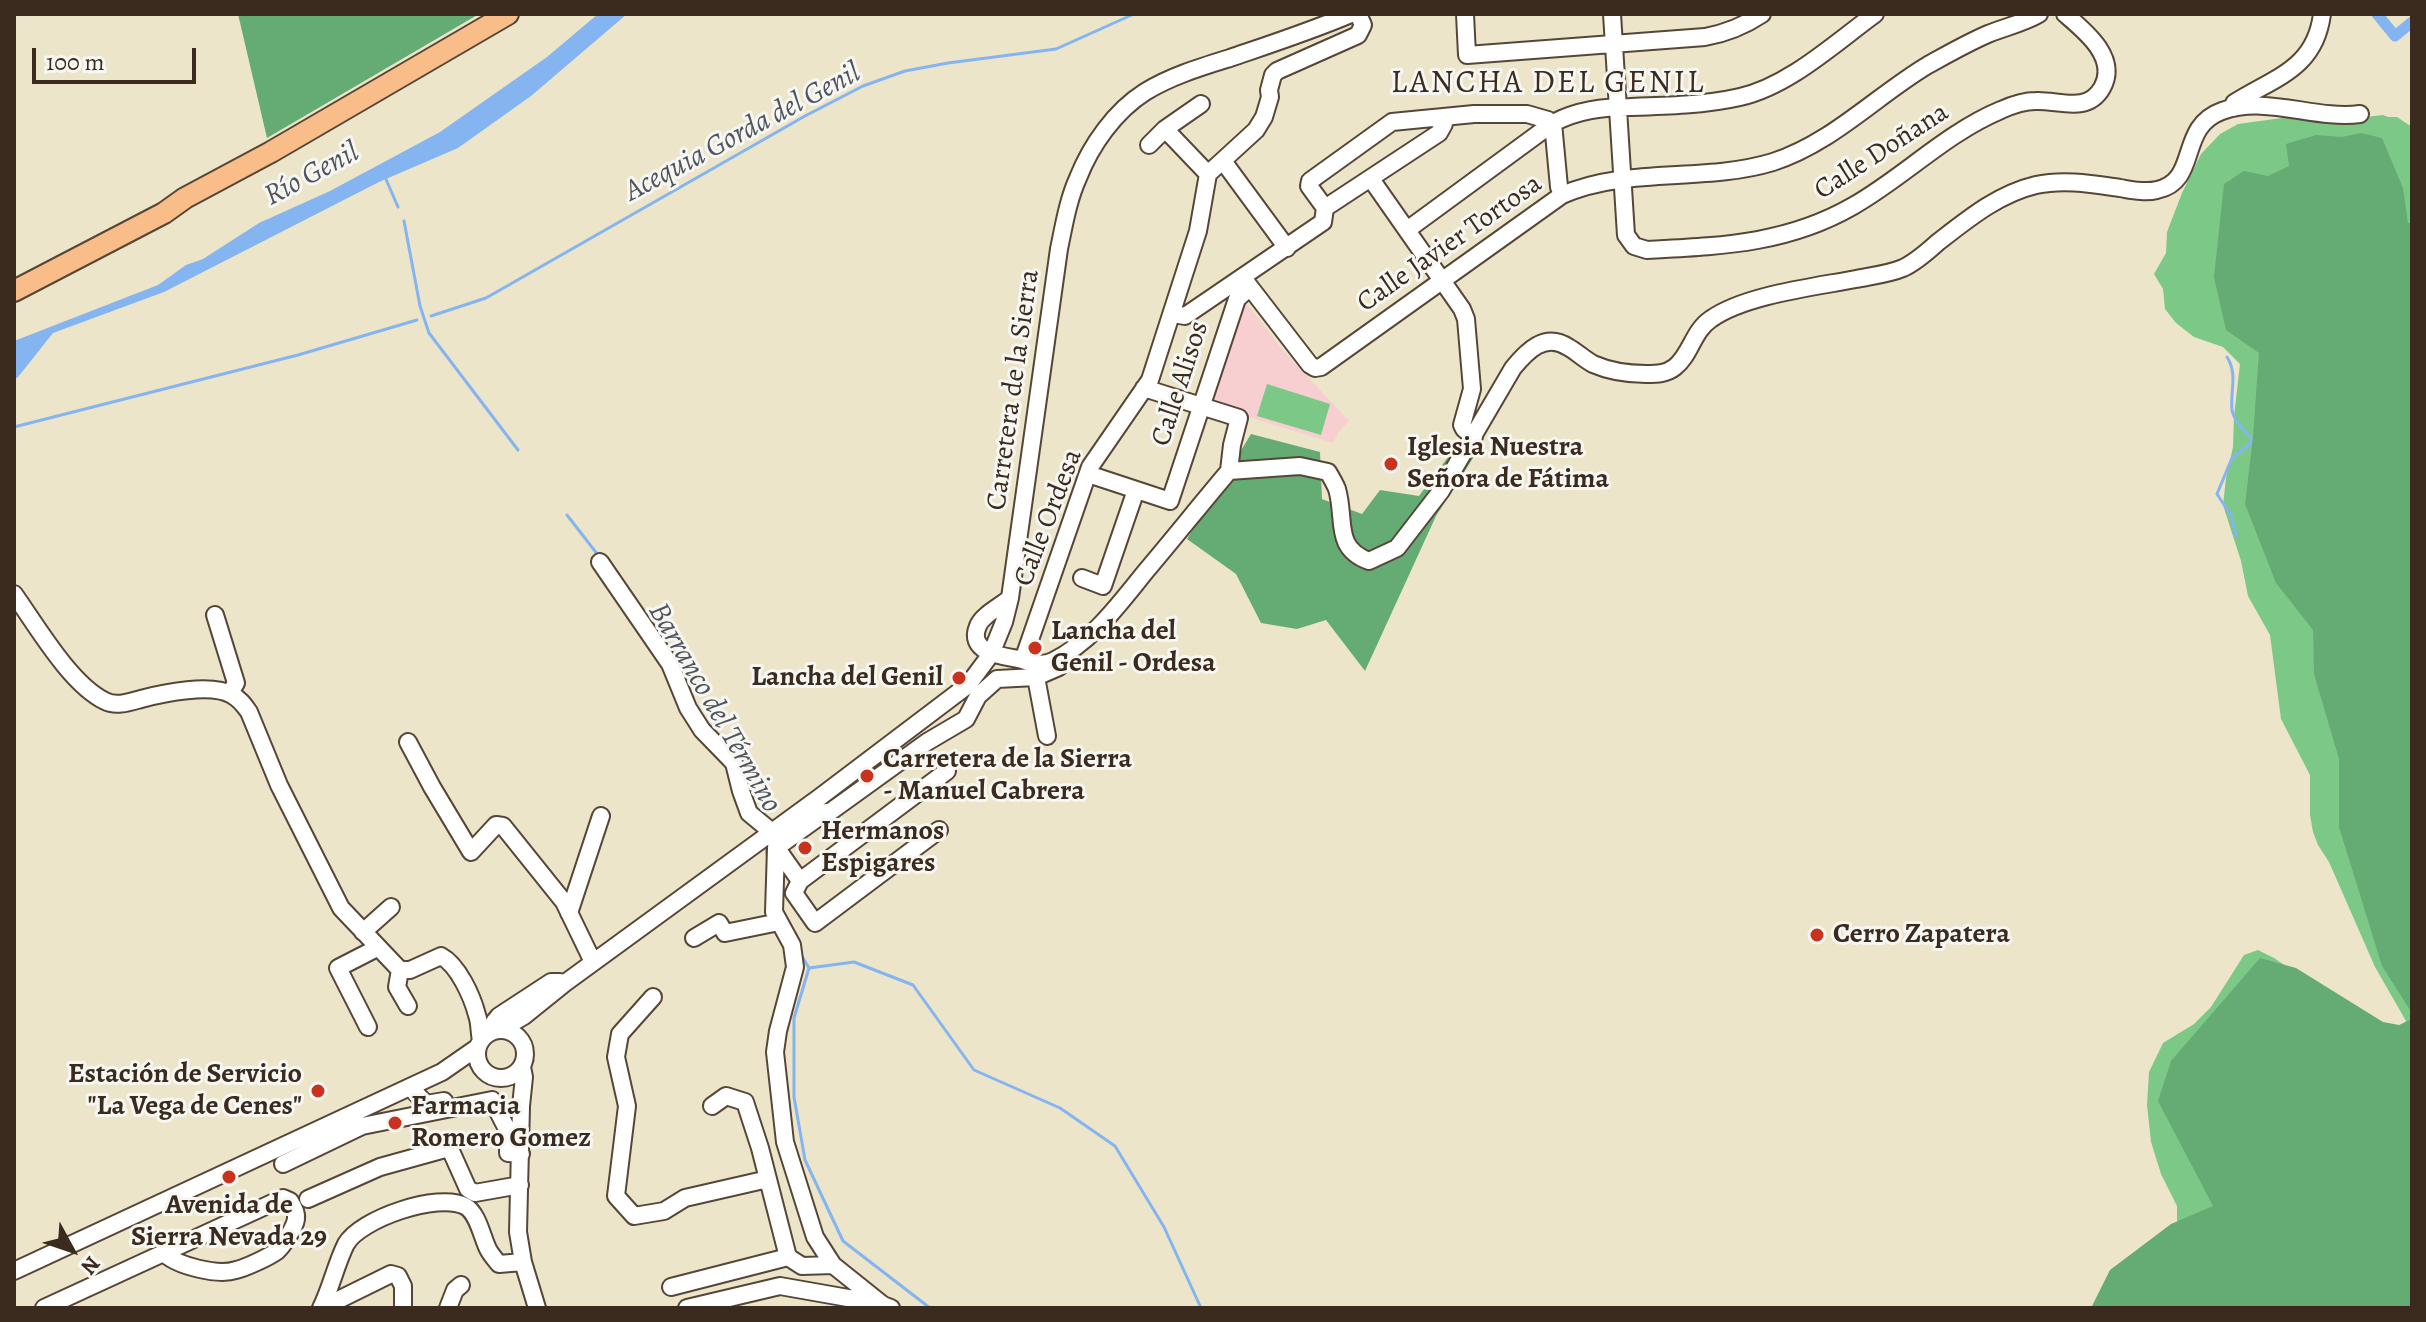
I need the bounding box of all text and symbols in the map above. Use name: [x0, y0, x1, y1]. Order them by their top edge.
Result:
scale bar: [36, 32, 200, 82]
text: 100 m: [46, 46, 105, 78]
water label: Acequia Gorda del Genil: [619, 56, 867, 210]
district label: LANCHA DEL GENIL: [1391, 65, 1705, 103]
street label: Calle Doñana: [1809, 96, 1955, 208]
water label: Río Genil: [258, 135, 366, 215]
street label: Calle Javier Tortosa: [1351, 168, 1549, 320]
street label: Carretera de la Sierra: [980, 267, 1048, 513]
street label: Calle Alisos: [1145, 317, 1217, 451]
place label: Iglesia Nuestra Señora de Fátima: [1407, 431, 1609, 497]
street label: Calle Ordesa: [1008, 445, 1090, 591]
marker: Iglesia Nuestra Señora de Fátima: [1382, 455, 1400, 473]
water label: Barranco del Término: [639, 597, 789, 819]
place label: Lancha del Genil - Ordesa: [1051, 615, 1216, 681]
marker: Lancha del Genil - Ordesa: [1026, 639, 1044, 657]
place label: Lancha del Genil: [751, 661, 943, 695]
marker: Lancha del Genil: [950, 669, 968, 687]
place label: Carretera de la Sierra - Manuel Cabrera: [883, 743, 1132, 809]
marker: Carretera de la Sierra - Manuel Cabrera: [858, 767, 876, 785]
place label: Hermanos Espigares: [821, 815, 944, 881]
marker: Hermanos Espigares: [796, 839, 814, 857]
place label: Cerro Zapatera: [1833, 918, 2010, 952]
marker: Cerro Zapatera: [1808, 926, 1826, 944]
place label: Estación de Servicio "La Vega de Cenes": [68, 1058, 302, 1124]
marker: Estación de Servicio "La Vega de Cenes": [309, 1082, 327, 1100]
place label: Farmacia Romero Gomez: [411, 1090, 591, 1156]
marker: Farmacia Romero Gomez: [386, 1114, 404, 1132]
marker: Avenida de Sierra Nevada 29: [220, 1168, 238, 1186]
place label: Avenida de Sierra Nevada 29: [131, 1189, 327, 1255]
north arrow: [32, 1210, 112, 1290]
text: N: [74, 1250, 107, 1281]

